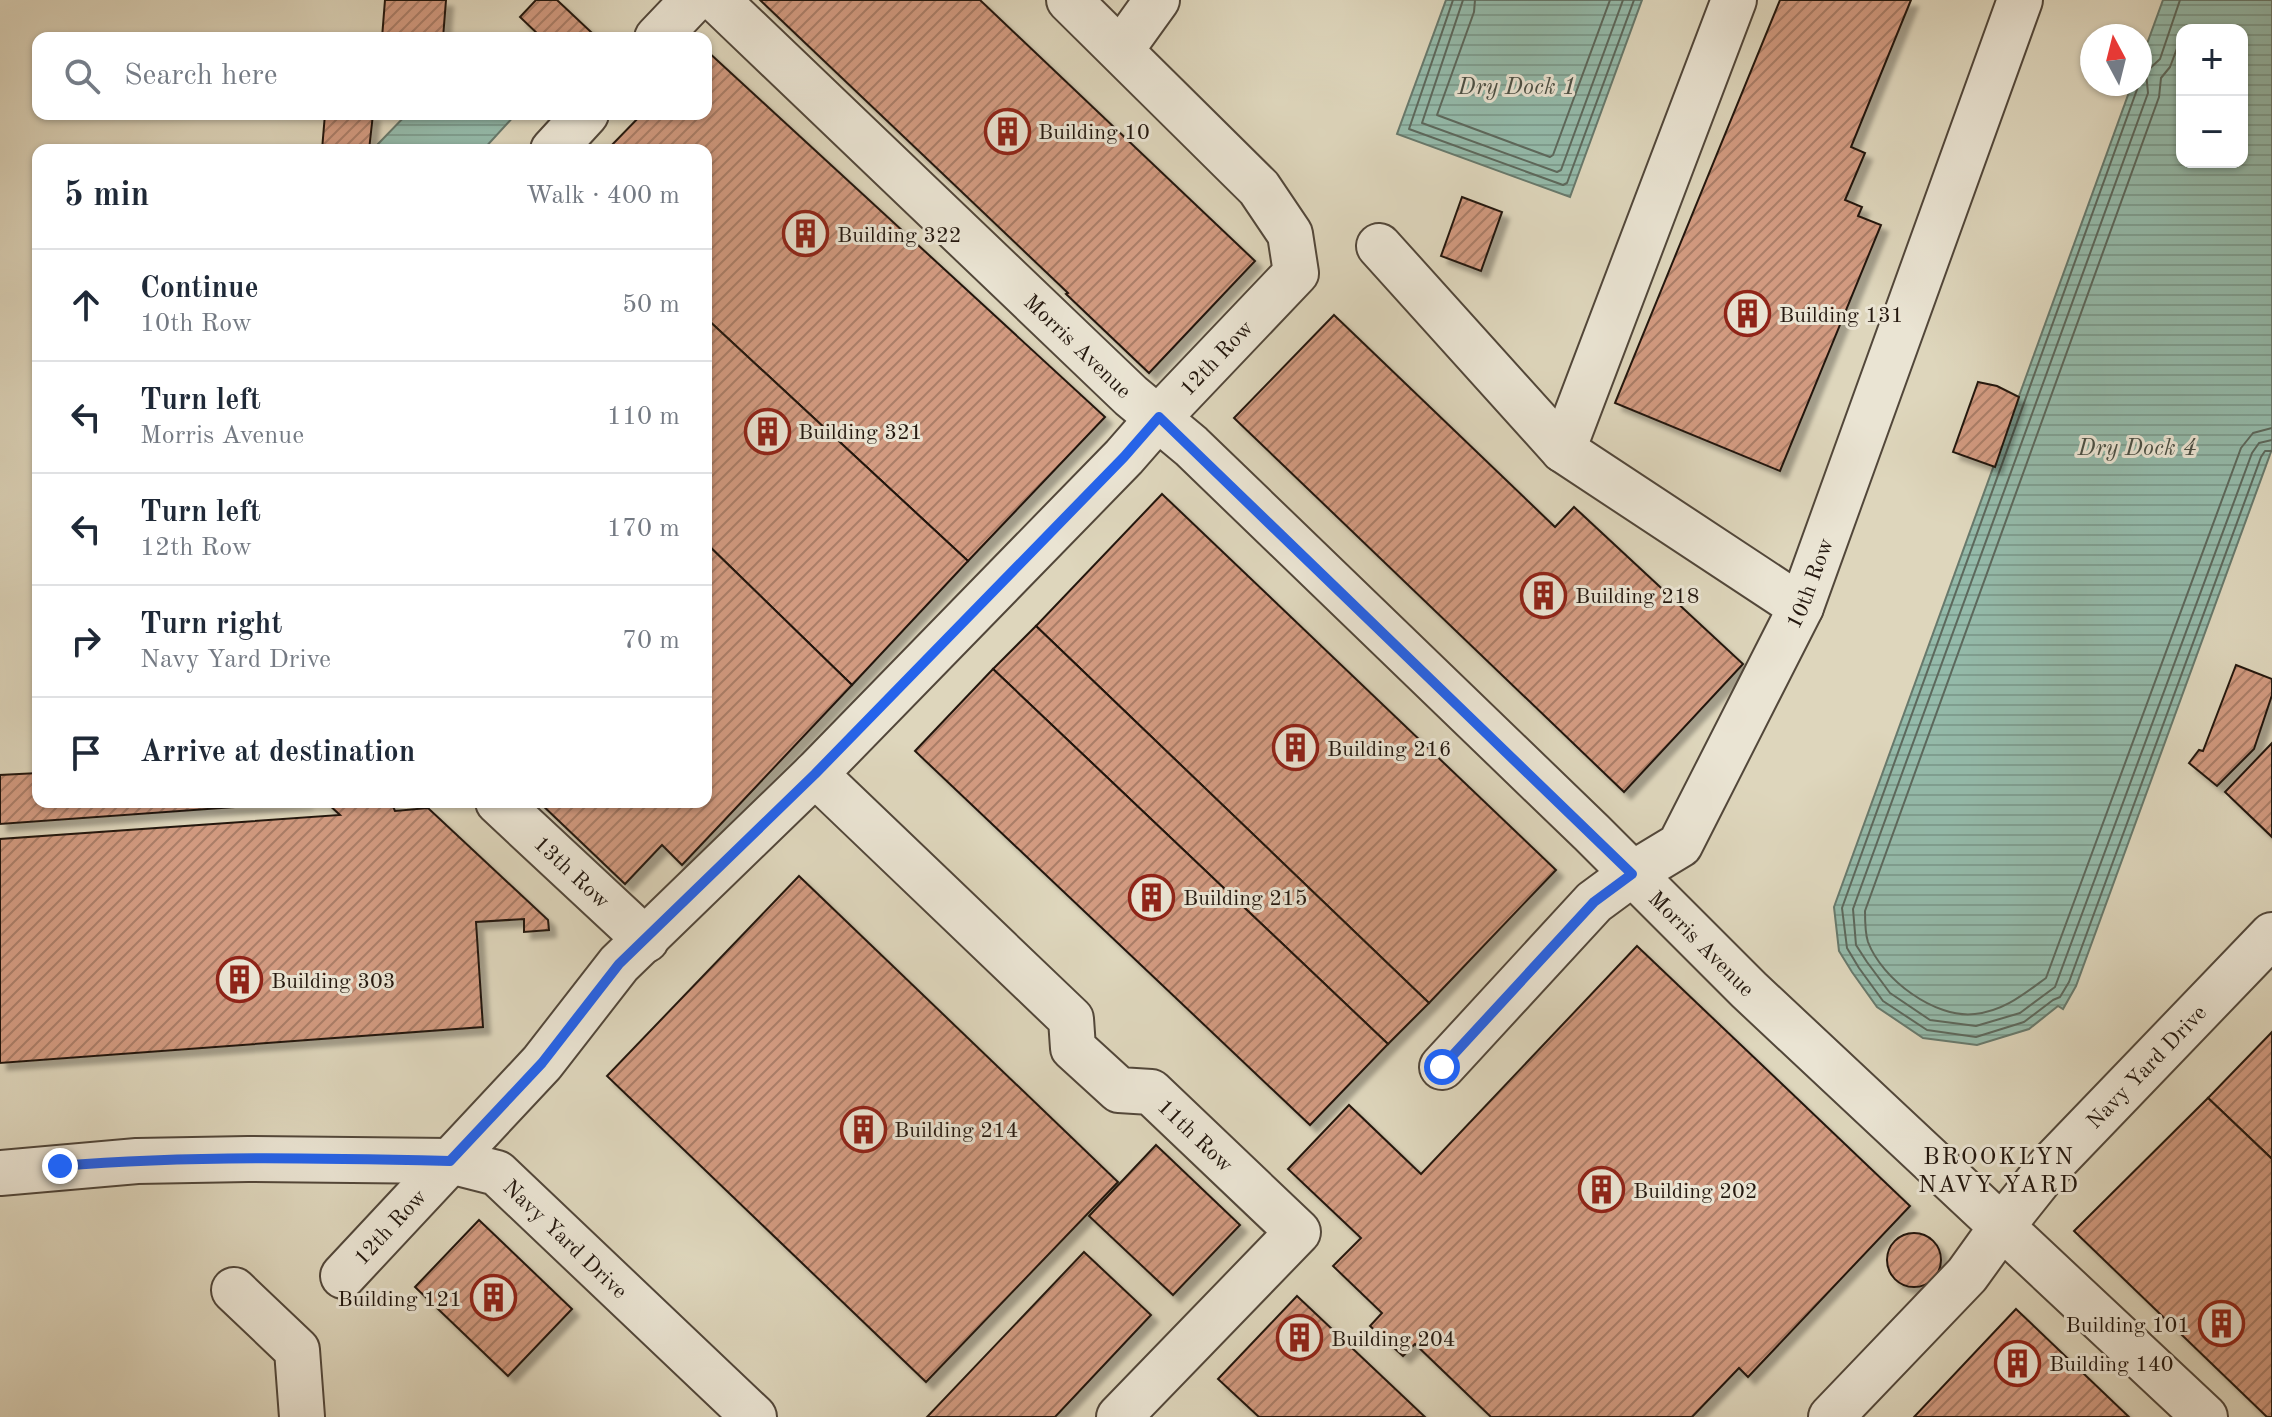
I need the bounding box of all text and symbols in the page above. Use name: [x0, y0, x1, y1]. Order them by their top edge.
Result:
north arrow: [2080, 24, 2152, 96]
map controls: [2176, 24, 2248, 168]
button: +: [2176, 24, 2248, 96]
search box: [32, 32, 712, 120]
icon: search: [60, 54, 104, 98]
text: Search here: [124, 61, 278, 91]
water label: Dry Dock 1: [1457, 76, 1577, 100]
button: −: [2176, 96, 2248, 168]
building icon: Building 10: [983, 107, 1031, 155]
place label: Building 10: [1038, 122, 1150, 144]
text: 5 min: [64, 179, 149, 213]
text: Walk · 400 m: [526, 183, 680, 209]
building icon: Building 322: [782, 210, 830, 258]
place label: Building 322: [837, 225, 961, 247]
text: Continue: [140, 274, 259, 304]
icon: ahead: [64, 283, 108, 327]
building icon: Building 131: [1724, 290, 1772, 338]
street label: Morris Avenue: [1019, 291, 1135, 403]
text: 50 m: [622, 292, 680, 318]
place label: Building 131: [1779, 305, 1903, 327]
text: 10th Row: [140, 311, 252, 337]
street label: 12th Row: [1177, 317, 1258, 401]
text: Turn left: [140, 386, 261, 416]
icon: left: [64, 395, 108, 439]
text: 110 m: [607, 404, 680, 430]
building icon: Building 321: [743, 407, 791, 455]
place label: Building 321: [798, 422, 922, 444]
text: Morris Avenue: [140, 423, 304, 449]
water label: Dry Dock 4: [2077, 437, 2197, 461]
text: Turn left: [140, 498, 261, 528]
icon: left: [64, 507, 108, 551]
text: 170 m: [607, 516, 680, 542]
text: 12th Row: [140, 535, 252, 561]
street label: 10th Row: [1783, 535, 1838, 633]
building icon: Building 218: [1520, 571, 1568, 619]
place label: Building 218: [1575, 586, 1699, 608]
text: Turn right: [140, 610, 282, 640]
icon: right: [64, 619, 108, 663]
text: 70 m: [622, 628, 680, 654]
text: Navy Yard Drive: [140, 647, 331, 673]
building icon: Building 216: [1272, 724, 1320, 772]
icon: arrive: [64, 731, 108, 775]
text: Arrive at destination: [140, 738, 415, 768]
place label: Building 216: [1327, 739, 1451, 761]
street label: 13th Row: [529, 833, 613, 913]
building icon: Building 215: [1128, 873, 1176, 921]
place label: Building 215: [1183, 888, 1307, 910]
street label: Morris Avenue: [1644, 888, 1758, 1001]
building icon: Building 303: [216, 956, 264, 1004]
place label: Building 303: [271, 971, 395, 993]
street label: Navy Yard Drive: [2083, 1002, 2211, 1134]
route start: [1424, 1049, 1460, 1085]
street label: 11th Row: [1153, 1096, 1237, 1177]
building icon: Building 214: [839, 1105, 887, 1153]
place label: Building 214: [894, 1120, 1018, 1142]
district label: BROOKLYN NAVY YARD: [1918, 1146, 2080, 1198]
route end: [42, 1148, 78, 1184]
building icon: Building 202: [1578, 1166, 1626, 1214]
street label: Navy Yard Drive: [498, 1176, 631, 1303]
place label: Building 202: [1633, 1181, 1757, 1203]
street label: 12th Row: [350, 1186, 431, 1270]
building icon: Building 121: [469, 1274, 517, 1322]
place label: Building 121: [338, 1289, 462, 1311]
building icon: Building 101: [2197, 1300, 2245, 1348]
building icon: Building 204: [1276, 1314, 1324, 1362]
place label: Building 101: [2066, 1315, 2190, 1337]
place label: Building 204: [1331, 1329, 1455, 1351]
building icon: Building 140: [1994, 1339, 2042, 1387]
place label: Building 140: [2049, 1354, 2173, 1376]

